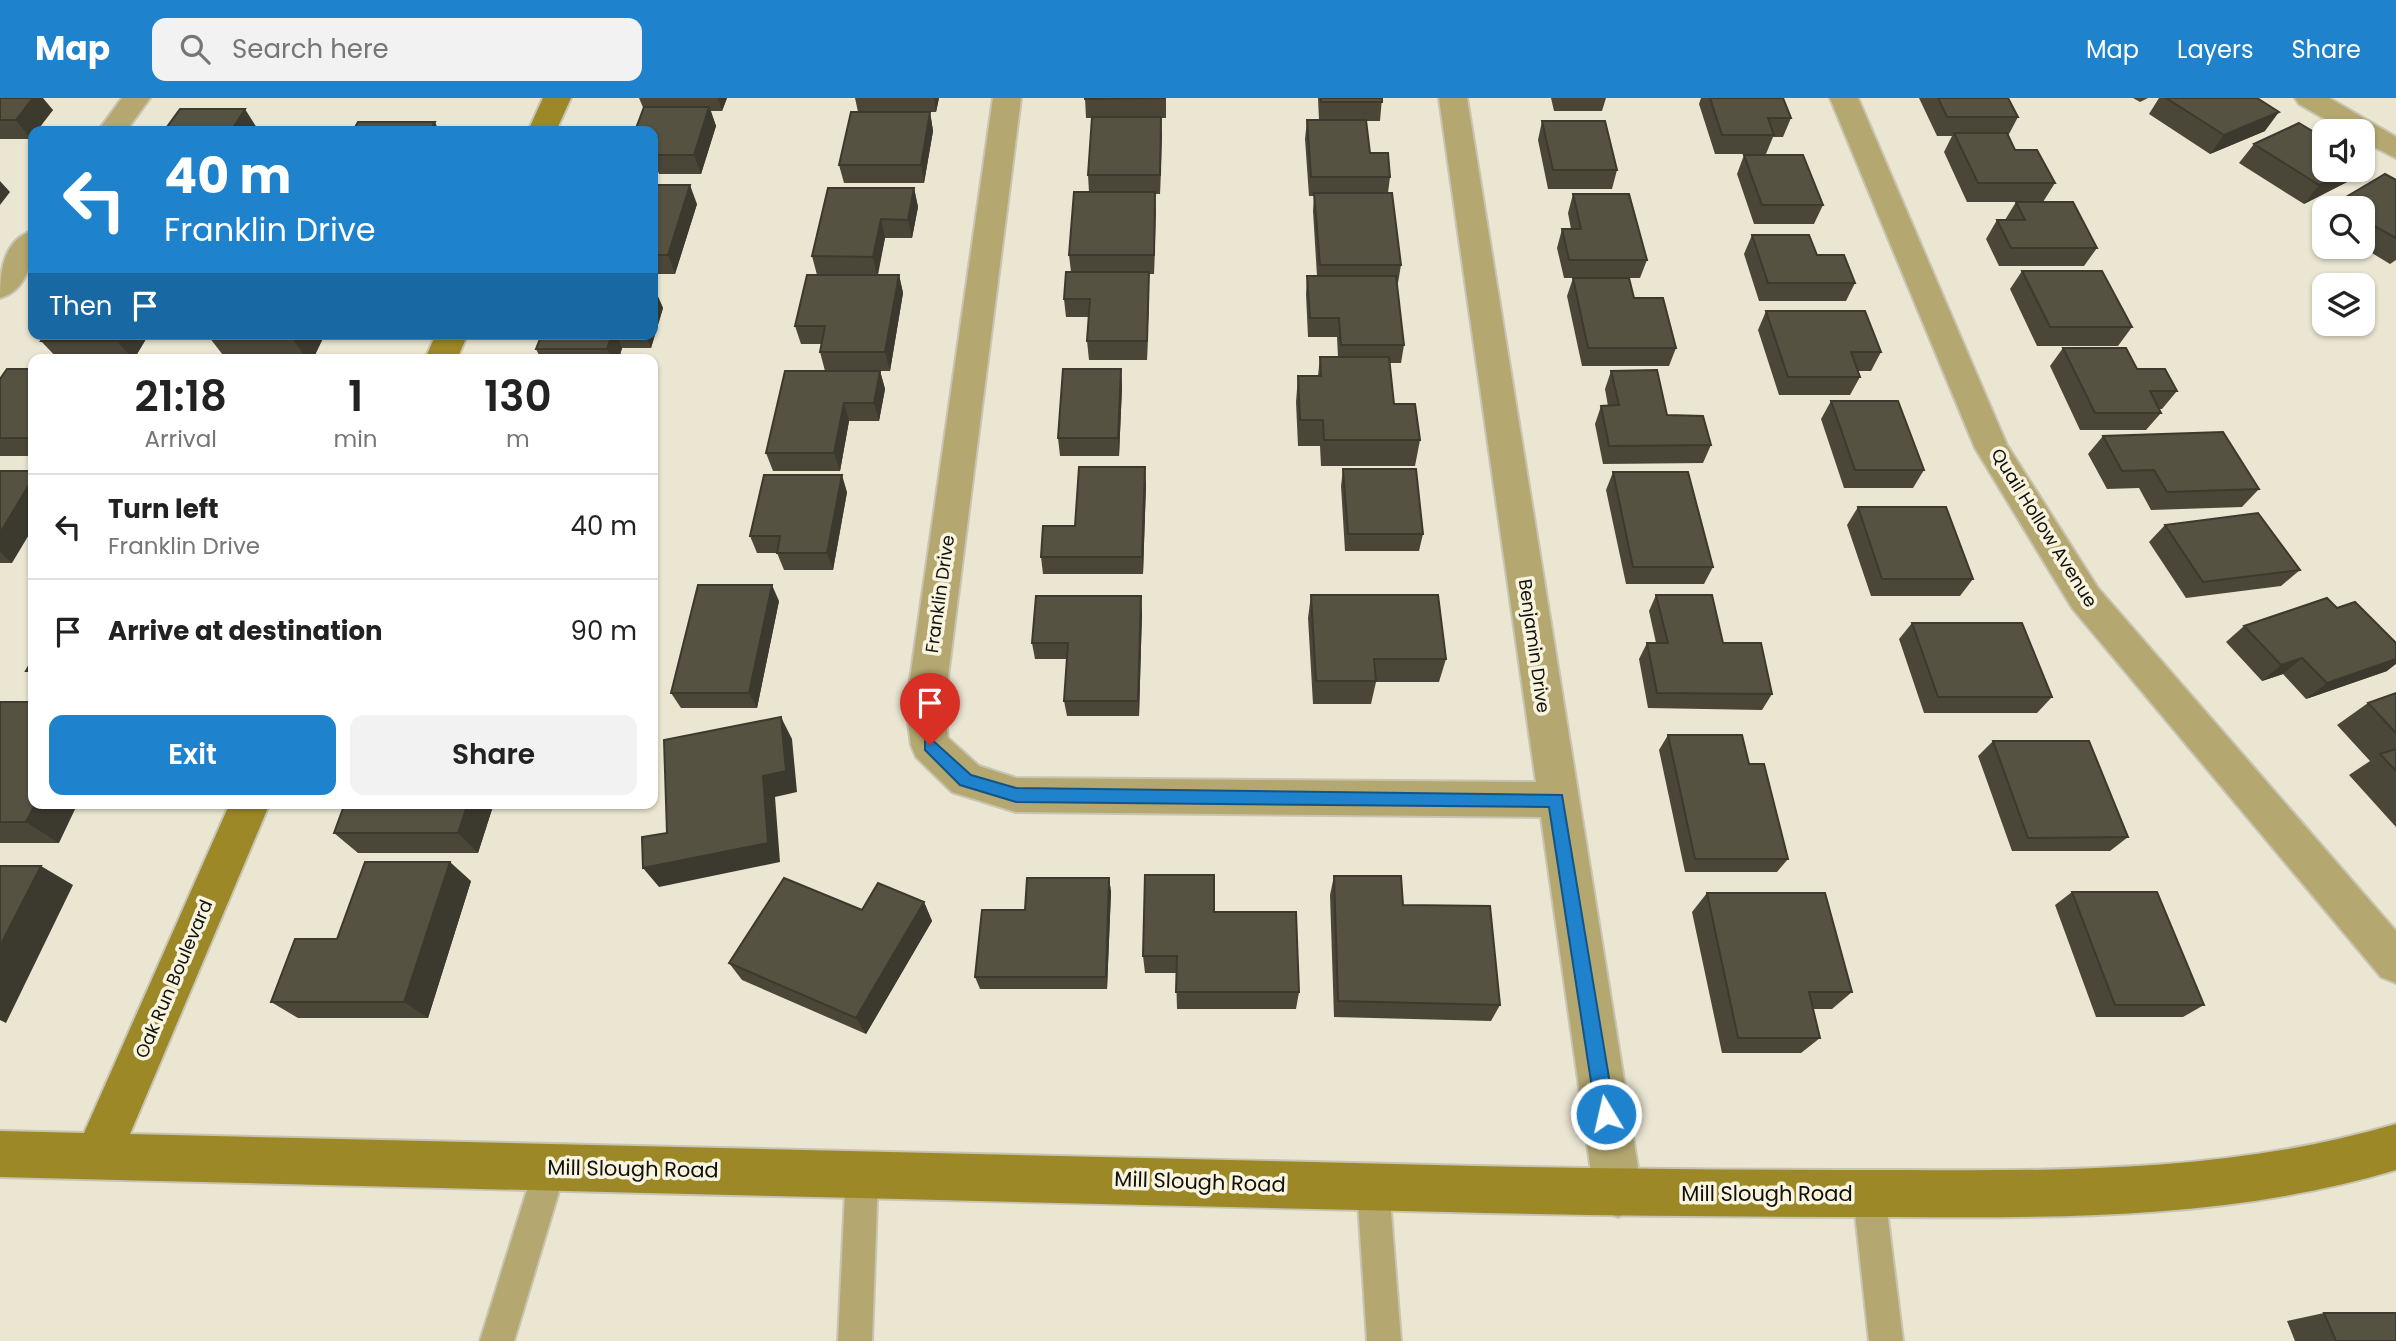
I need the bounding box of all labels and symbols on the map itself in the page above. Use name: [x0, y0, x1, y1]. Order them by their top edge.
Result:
street label: Quail Hollow Avenue: [1985, 443, 2104, 612]
street label: Franklin Drive: [919, 533, 960, 655]
street label: Benjamin Drive: [1513, 577, 1556, 714]
pin: [900, 673, 960, 745]
street label: Oak Run Boulevard: [129, 896, 218, 1062]
position arrow: [1569, 1077, 1643, 1151]
street label: Mill Slough Road: [547, 1153, 719, 1184]
street label: Mill Slough Road: [1114, 1164, 1286, 1199]
street label: Mill Slough Road: [1681, 1179, 1853, 1208]

